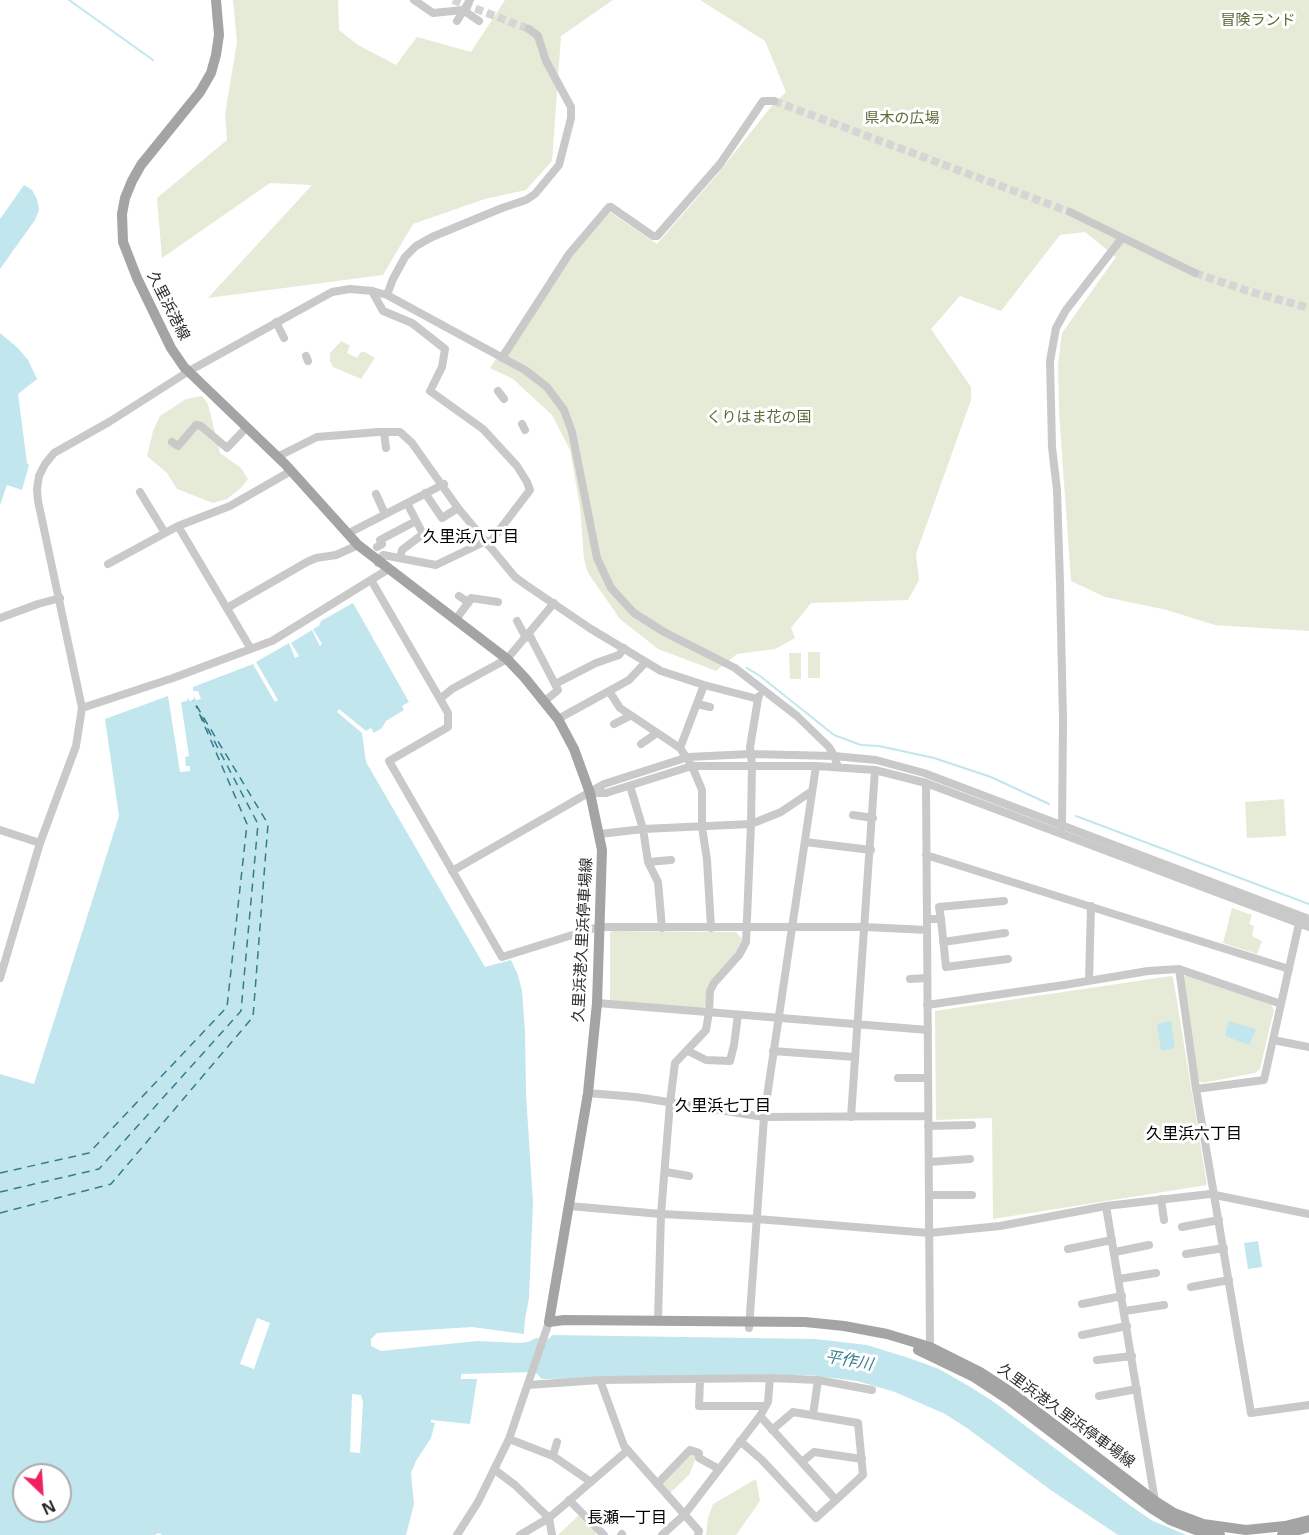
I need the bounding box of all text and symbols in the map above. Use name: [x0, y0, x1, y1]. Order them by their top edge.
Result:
park label: 冒険ランド: [1221, 12, 1295, 30]
park label: 県木の広場: [865, 110, 939, 128]
street label: 久里浜港線: [143, 269, 193, 343]
park label: くりはま花の国: [707, 409, 811, 427]
district label: 久里浜八丁目: [423, 527, 519, 547]
street label: 久里浜港久里浜停車場線: [570, 857, 596, 1023]
district label: 久里浜七丁目: [675, 1096, 771, 1116]
district label: 久里浜六丁目: [1146, 1124, 1242, 1144]
water label: 平作川: [824, 1347, 874, 1375]
street label: 久里浜港久里浜停車場線: [994, 1360, 1138, 1472]
north arrow: [12, 1463, 72, 1523]
text: N: [38, 1495, 59, 1520]
district label: 長瀬一丁目: [587, 1508, 667, 1528]

